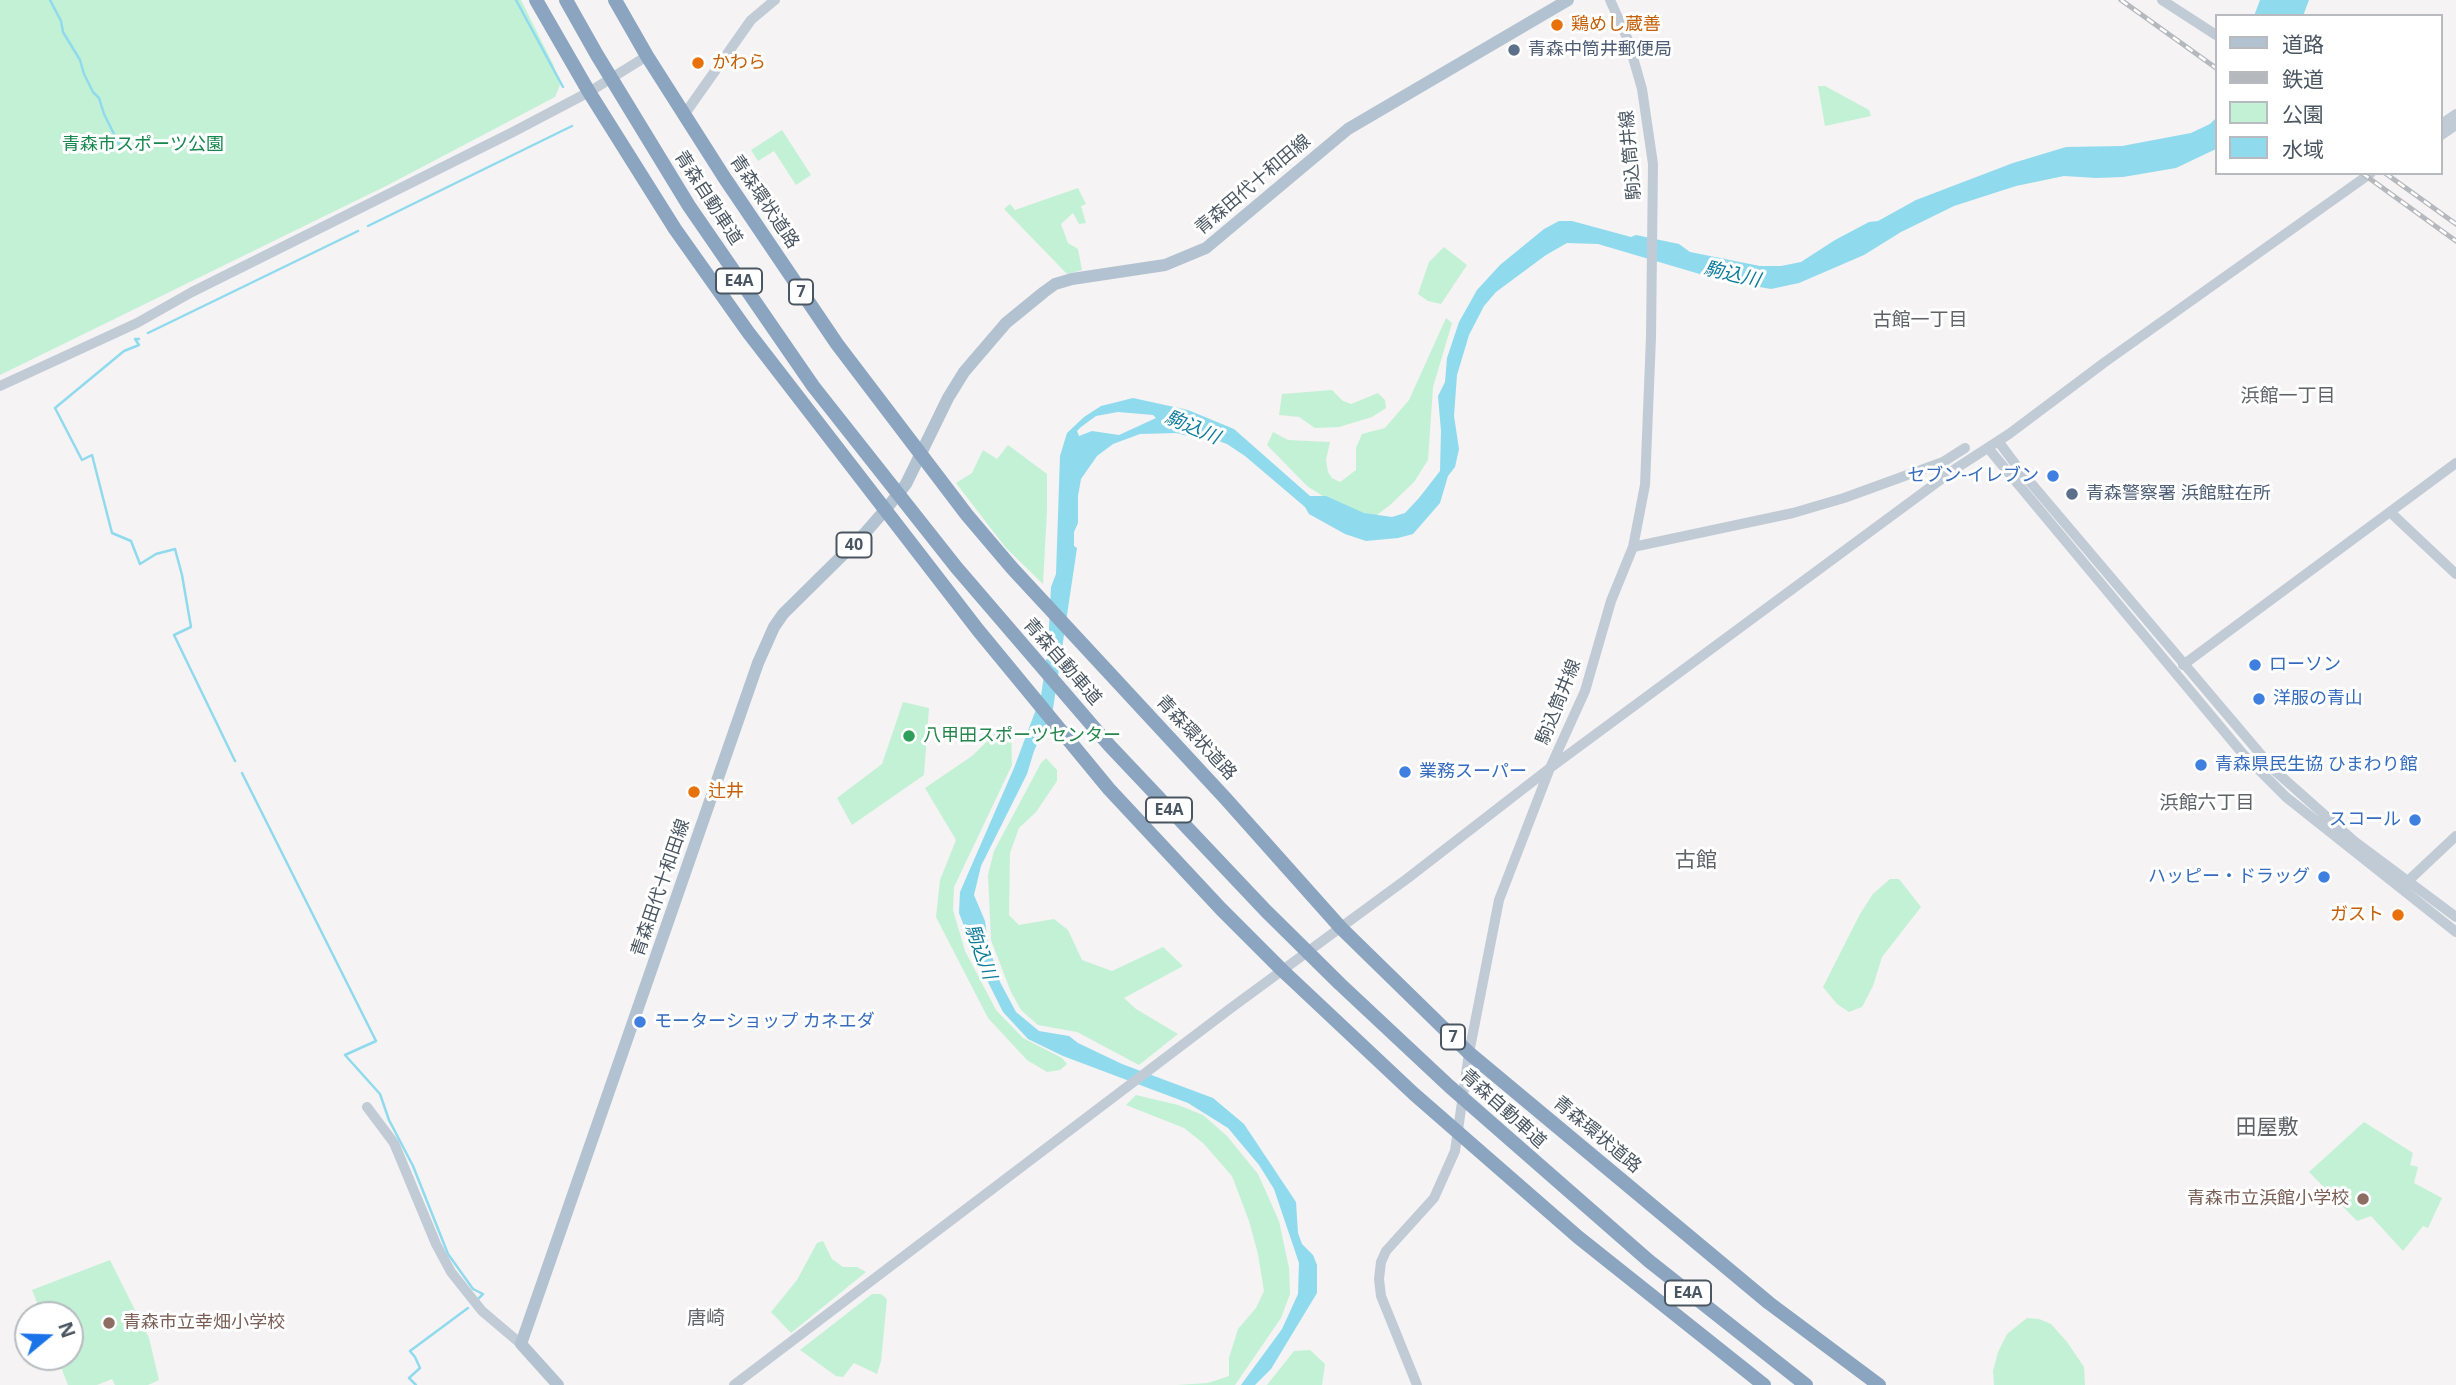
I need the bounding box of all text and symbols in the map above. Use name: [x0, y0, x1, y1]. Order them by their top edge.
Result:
place label: 鶏めし蔵善: [1571, 14, 1661, 36]
legend: [2214, 14, 2442, 175]
marker: 鶏めし蔵善: [1549, 17, 1565, 33]
text: 道路: [2282, 30, 2324, 58]
place label: 青森中筒井郵便局: [1528, 39, 1672, 61]
marker: 青森中筒井郵便局: [1506, 42, 1522, 58]
place label: かわら: [712, 52, 766, 74]
marker: かわら: [690, 55, 706, 71]
text: 鉄道: [2282, 65, 2324, 93]
text: 公園: [2282, 100, 2324, 128]
street label: 駒込筒井線: [1616, 109, 1646, 201]
street label: 青森田代十和田線: [1191, 130, 1315, 240]
park label: 青森市スポーツ公園: [62, 134, 224, 156]
text: 水域: [2282, 135, 2324, 163]
street label: 青森自動車道: [670, 147, 746, 249]
street label: 青森環状道路: [725, 151, 803, 253]
water label: 駒込川: [1702, 257, 1762, 293]
road number: E4A: [716, 268, 762, 294]
road number: 7: [789, 280, 813, 304]
district label: 古館一丁目: [1873, 310, 1967, 332]
district label: 浜館一丁目: [2241, 386, 2335, 408]
water label: 駒込川: [1161, 406, 1223, 450]
place label: セブン-イレブン: [1907, 465, 2039, 487]
marker: セブン-イレブン: [2045, 468, 2061, 484]
place label: 青森警察署 浜館駐在所: [2086, 483, 2271, 505]
marker: 青森警察署 浜館駐在所: [2064, 486, 2080, 502]
road number: 40: [836, 532, 872, 558]
street label: 青森自動車道: [1018, 614, 1106, 710]
place label: ローソン: [2269, 654, 2341, 676]
street label: 駒込筒井線: [1532, 656, 1586, 748]
marker: ローソン: [2247, 657, 2263, 673]
place label: 洋服の青山: [2273, 688, 2363, 710]
street label: 青森環状道路: [1151, 691, 1241, 785]
marker: 洋服の青山: [2251, 691, 2267, 707]
place label: 八甲田スポーツセンター: [923, 725, 1121, 747]
marker: 八甲田スポーツセンター: [901, 728, 917, 744]
place label: 青森県民生協 ひまわり館: [2215, 754, 2418, 776]
marker: 青森県民生協 ひまわり館: [2193, 757, 2209, 773]
place label: 業務スーパー: [1419, 761, 1527, 783]
marker: 業務スーパー: [1397, 764, 1413, 780]
place label: 辻井: [708, 781, 744, 803]
marker: 辻井: [686, 784, 702, 800]
district label: 浜館六丁目: [2160, 793, 2254, 815]
road number: E4A: [1146, 797, 1192, 822]
place label: スコール: [2329, 809, 2401, 831]
marker: スコール: [2407, 812, 2423, 828]
street label: 青森田代十和田線: [627, 816, 695, 960]
district label: 古館: [1675, 848, 1717, 874]
place label: ハッピー・ドラッグ: [2148, 866, 2310, 888]
marker: ハッピー・ドラッグ: [2316, 869, 2332, 885]
place label: ガスト: [2330, 904, 2384, 926]
marker: ガスト: [2390, 907, 2406, 923]
water label: 駒込川: [960, 921, 1000, 983]
place label: モーターショップ カネエダ: [654, 1011, 875, 1033]
marker: モーターショップ カネエダ: [632, 1014, 648, 1030]
road number: 7: [1441, 1024, 1465, 1050]
street label: 青森自動車道: [1456, 1065, 1550, 1153]
street label: 青森環状道路: [1549, 1092, 1645, 1178]
district label: 田屋敷: [2236, 1115, 2298, 1141]
place label: 青森市立浜館小学校: [2187, 1188, 2349, 1210]
marker: 青森市立浜館小学校: [2355, 1191, 2371, 1207]
road number: E4A: [1665, 1280, 1711, 1306]
north arrow: [14, 1301, 84, 1371]
district label: 唐崎: [687, 1308, 725, 1330]
place label: 青森市立幸畑小学校: [123, 1312, 285, 1334]
marker: 青森市立幸畑小学校: [101, 1315, 117, 1331]
text: N: [52, 1318, 82, 1341]

